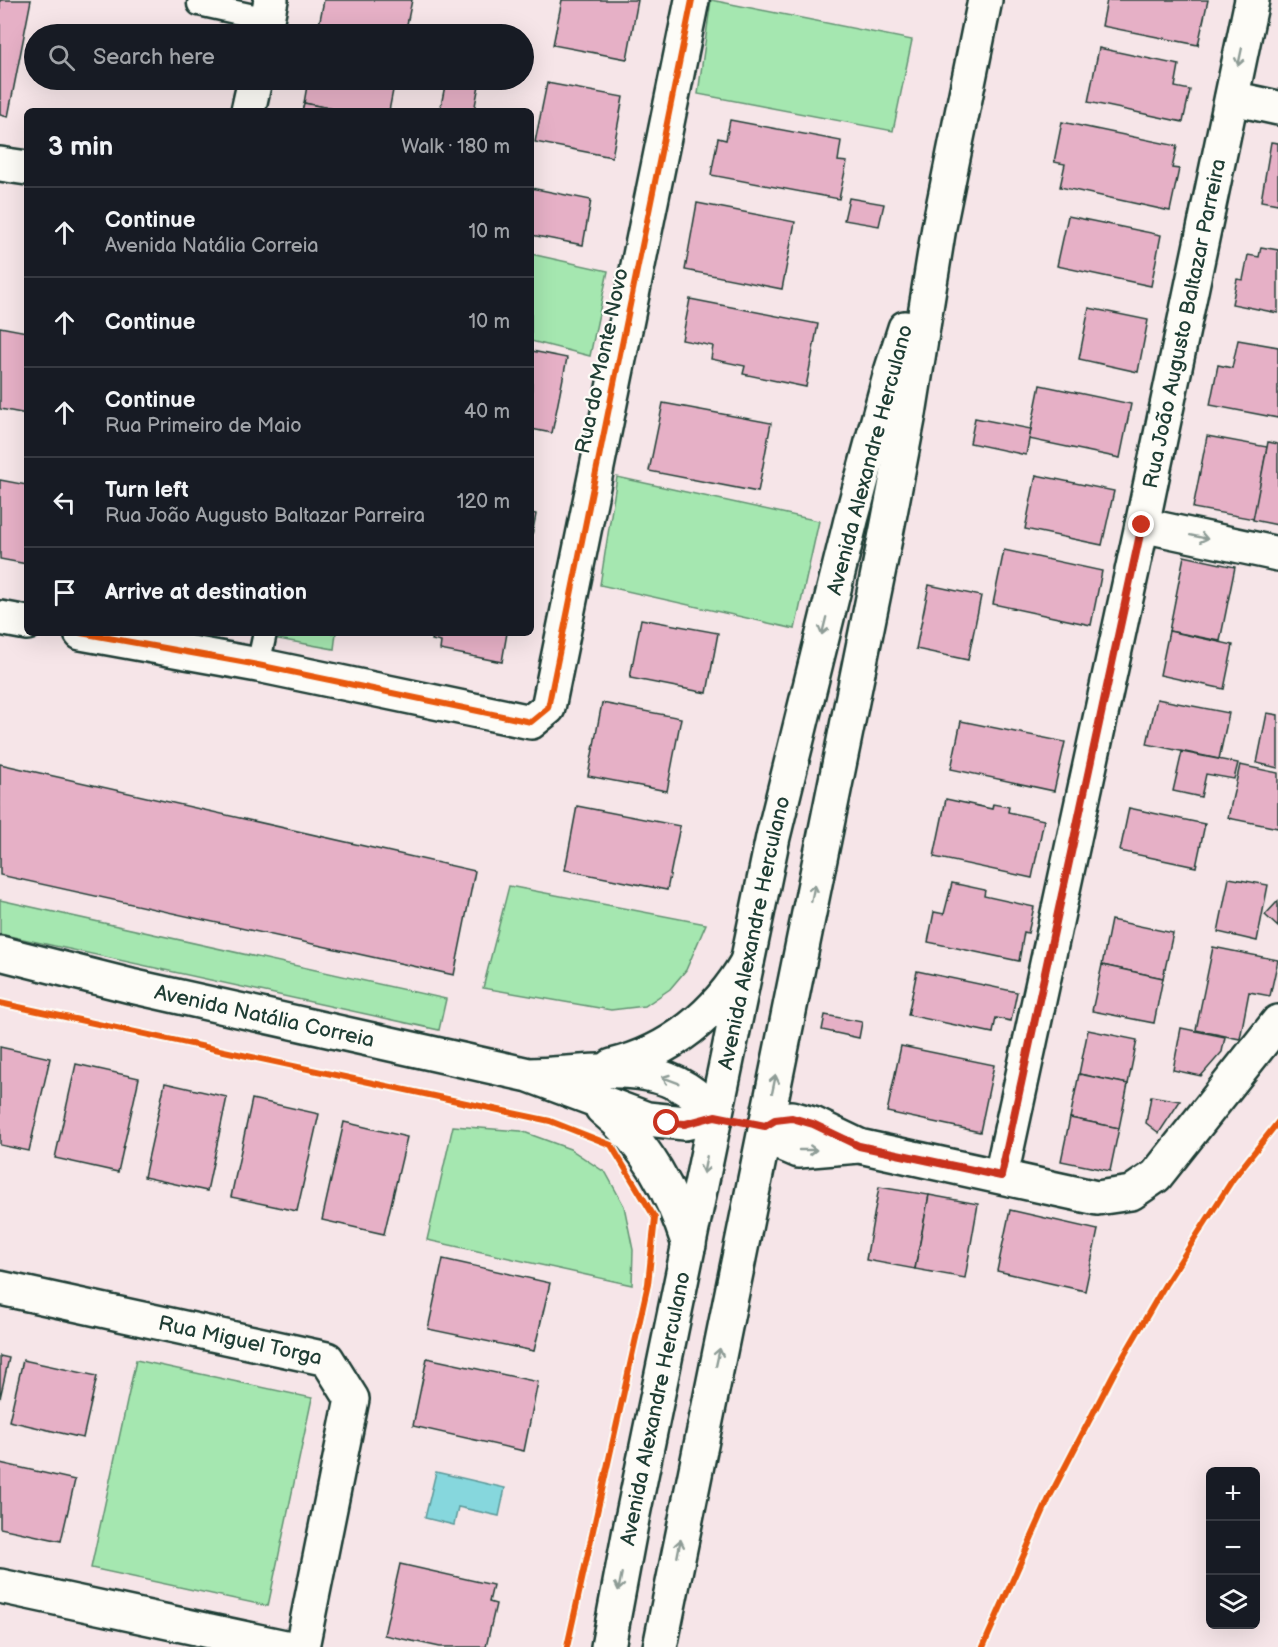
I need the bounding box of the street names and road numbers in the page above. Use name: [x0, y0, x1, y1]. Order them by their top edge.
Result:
street label: Rua João Augusto Baltazar Parreira: [1138, 156, 1231, 491]
street label: Rua do Monte Novo: [570, 266, 634, 456]
street label: Avenida Alexandre Herculano: [822, 322, 918, 598]
street label: Avenida Alexandre Herculano: [713, 793, 795, 1072]
street label: Avenida Natália Correia: [152, 979, 377, 1053]
street label: Avenida Alexandre Herculano: [615, 1269, 695, 1548]
street label: Rua Miguel Torga: [156, 1310, 325, 1370]

